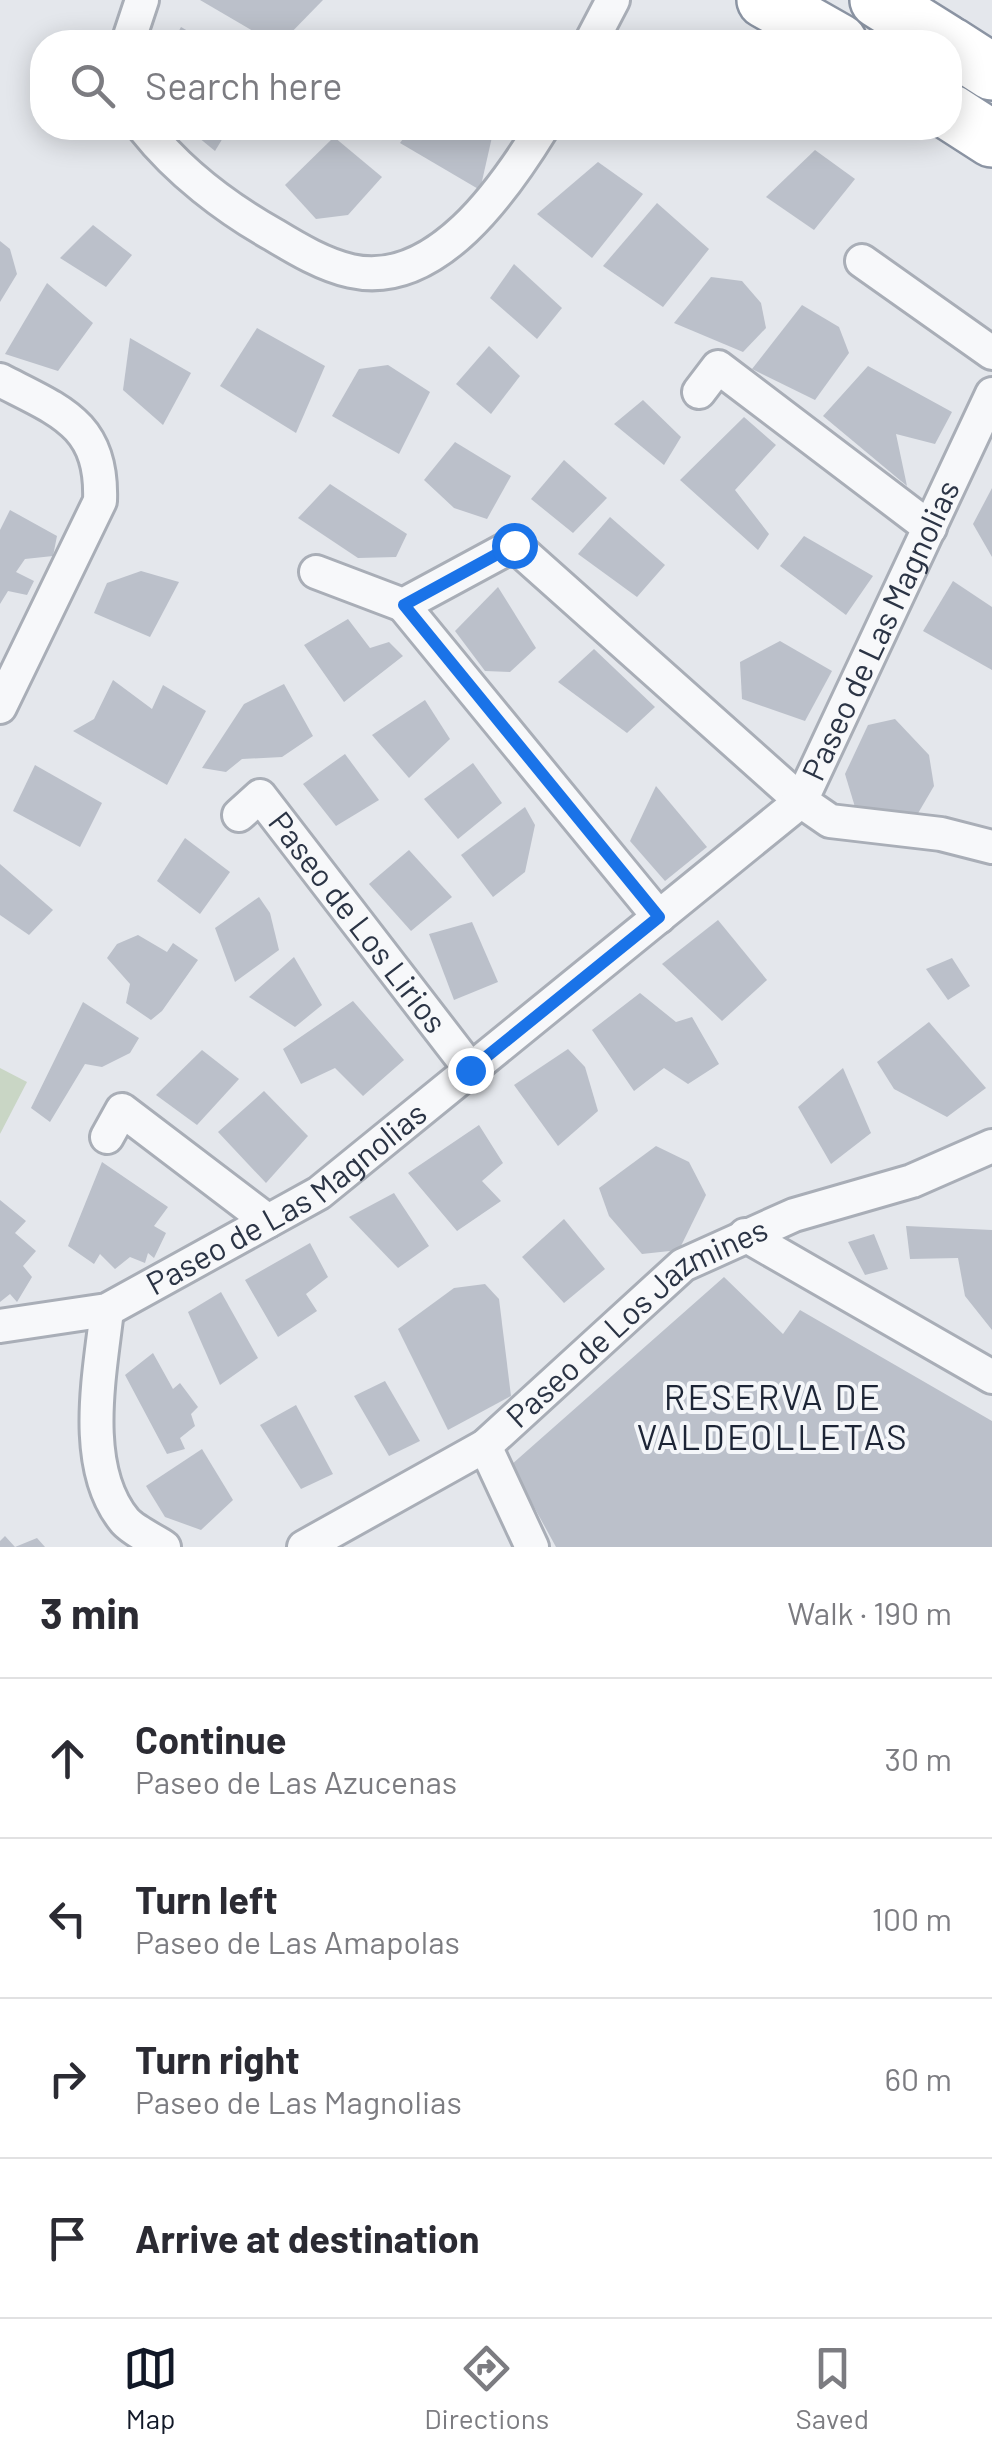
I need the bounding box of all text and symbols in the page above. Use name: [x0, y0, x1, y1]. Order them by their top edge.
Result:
search box: [30, 30, 962, 140]
icon: search: [65, 58, 120, 113]
text: Search here: [145, 62, 343, 108]
street label: Paseo de Las Magnolias: [793, 474, 966, 786]
route start: [492, 523, 538, 569]
street label: Paseo de Los Lirios: [262, 803, 456, 1039]
route end: [448, 1048, 494, 1094]
street label: Paseo de Las Magnolias: [139, 1093, 433, 1302]
street label: Paseo de Los Jazmines: [498, 1209, 773, 1434]
district label: RESERVA DE VALDEOLLETAS: [637, 1375, 909, 1457]
text: 3 min: [40, 1587, 140, 1637]
text: Walk · 190 m: [787, 1593, 952, 1631]
text: Continue: [135, 1716, 286, 1762]
icon: ahead: [40, 1731, 95, 1786]
text: 30 m: [885, 1739, 952, 1777]
text: Paseo de Las Azucenas: [135, 1762, 457, 1800]
text: Turn left: [135, 1876, 278, 1922]
icon: left: [40, 1891, 95, 1946]
text: 100 m: [872, 1899, 952, 1937]
text: Paseo de Las Amapolas: [135, 1922, 460, 1960]
text: Turn right: [135, 2036, 300, 2082]
icon: right: [40, 2051, 95, 2106]
text: 60 m: [885, 2059, 952, 2097]
text: Paseo de Las Magnolias: [135, 2082, 462, 2120]
icon: arrive: [40, 2211, 95, 2266]
text: Arrive at destination: [135, 2215, 480, 2261]
tab: Map: [123, 2341, 178, 2435]
tab: Directions: [424, 2341, 549, 2435]
tab: Saved: [795, 2341, 869, 2435]

